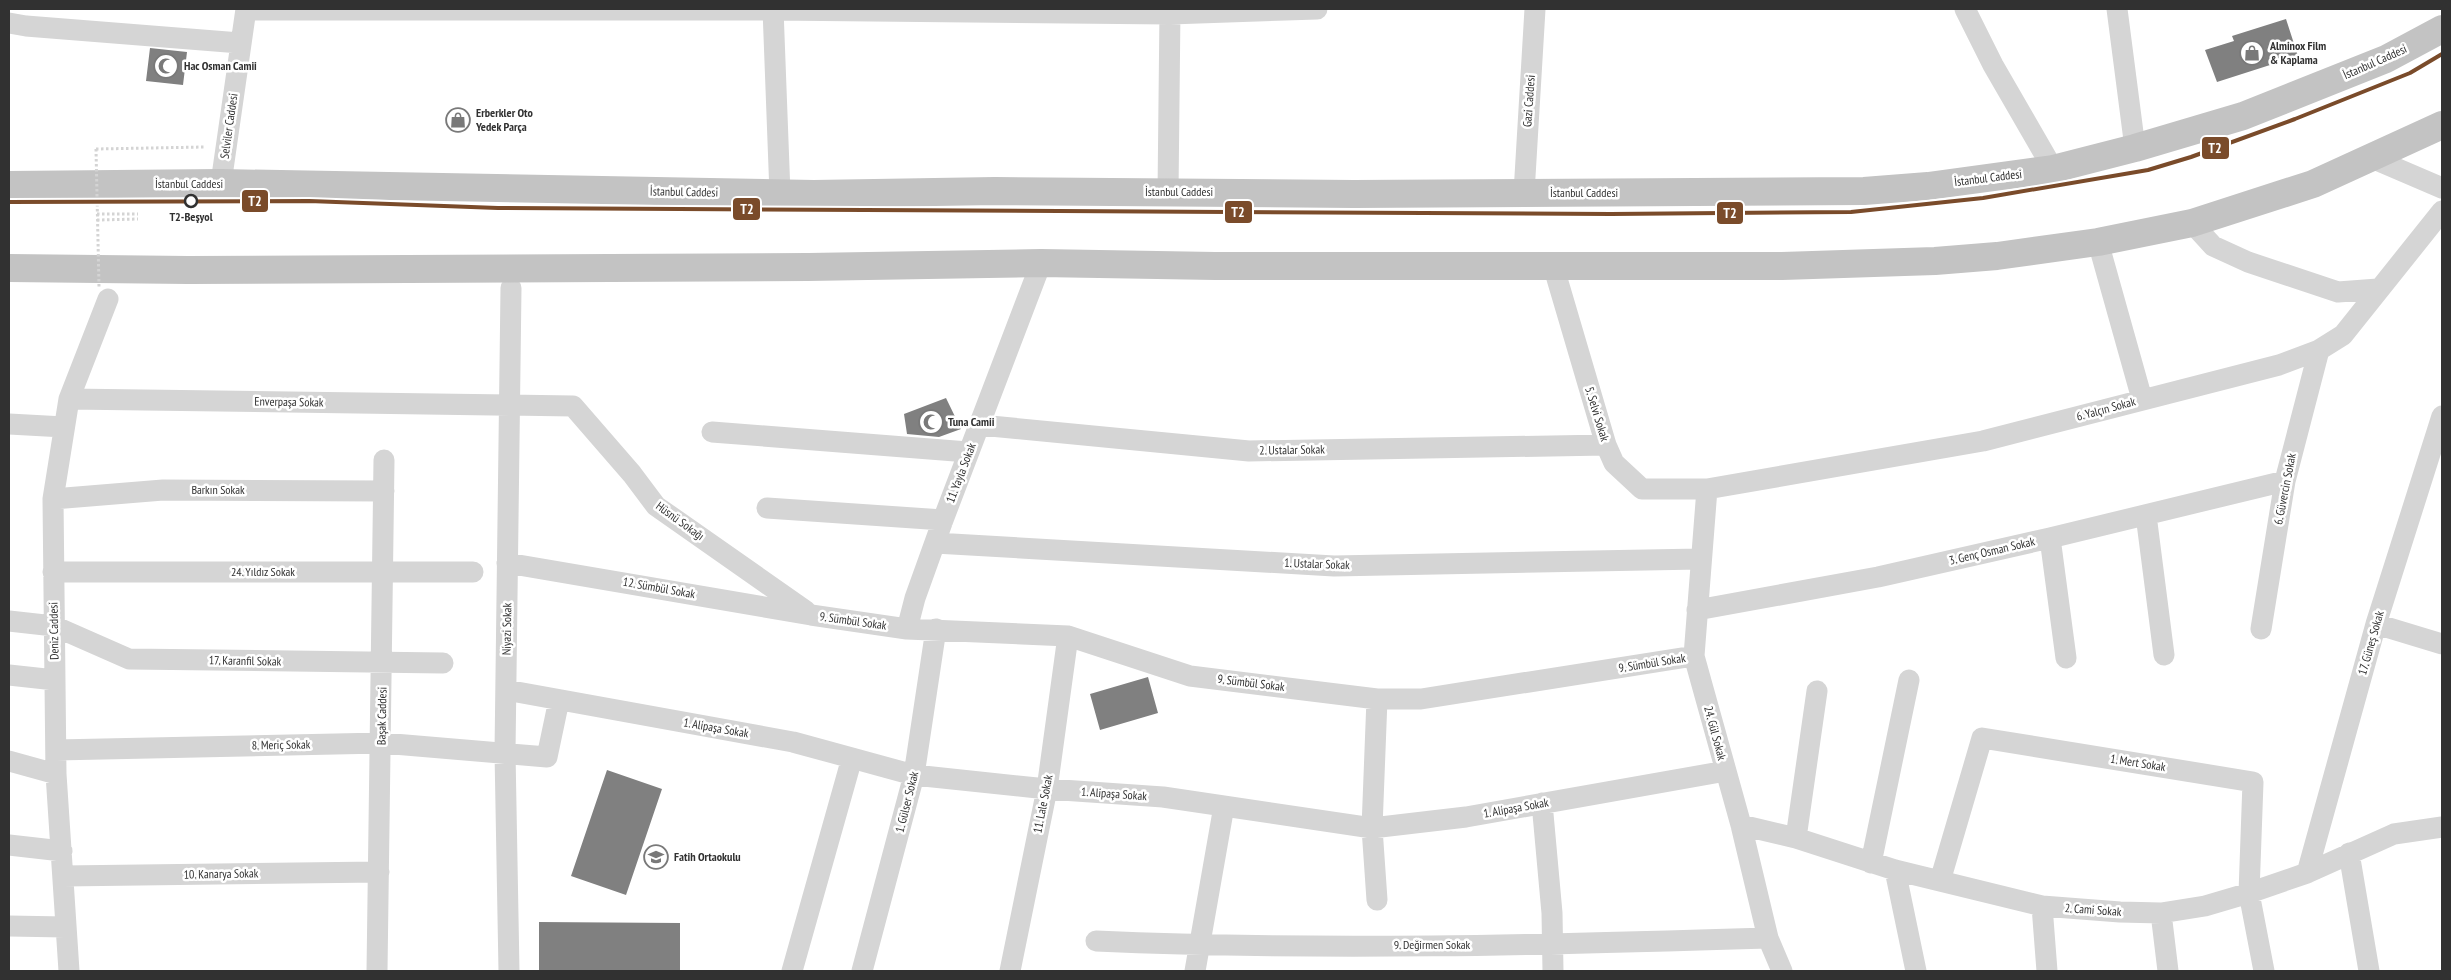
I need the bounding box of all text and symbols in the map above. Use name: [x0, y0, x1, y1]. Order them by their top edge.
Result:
place label: Alminox Film & Kaplama: [2269, 38, 2326, 67]
shop icon: Alminox Film & Kaplama: [2239, 40, 2265, 66]
street label: İstanbul Caddesi: [2341, 41, 2409, 82]
mosque icon: Hac Osman Camii: [153, 53, 179, 79]
place label: Hac Osman Camii: [184, 58, 257, 73]
street label: Gazi Caddesi: [1519, 74, 1538, 128]
street label: Selviler Caddesi: [216, 92, 241, 160]
place label: Erberkler Oto Yedek Parça: [475, 105, 534, 134]
shop icon: Erberkler Oto Yedek Parça: [445, 107, 471, 133]
line badge: T2: [2201, 136, 2230, 160]
text: T2: [2208, 139, 2222, 157]
street label: İstanbul Caddesi: [1953, 166, 2023, 189]
street label: İstanbul Caddesi: [155, 176, 223, 191]
street label: İstanbul Caddesi: [650, 183, 718, 200]
street label: İstanbul Caddesi: [1145, 184, 1213, 199]
street label: İstanbul Caddesi: [1550, 185, 1618, 200]
line badge: T2: [241, 189, 269, 213]
text: T2: [248, 192, 262, 210]
marker: T2-Beşyol: [184, 194, 198, 208]
line badge: T2: [732, 197, 761, 221]
text: T2: [740, 200, 754, 218]
line badge: T2: [1224, 200, 1253, 224]
line badge: T2: [1716, 201, 1744, 225]
text: T2: [1231, 203, 1245, 221]
text: T2: [1723, 204, 1737, 222]
place label: T2-Beşyol: [169, 209, 213, 224]
street label: 5. Selvi Sokak: [1582, 385, 1613, 443]
street label: Enverpaşa Sokak: [254, 393, 324, 410]
street label: 6. Yalçın Sokak: [2075, 393, 2137, 424]
mosque icon: Tuna Camii: [918, 409, 944, 435]
place label: Tuna Camii: [948, 414, 995, 429]
street label: 11. Yayla Sokak: [942, 440, 979, 505]
street label: 2. Ustalar Sokak: [1259, 441, 1325, 458]
street label: 6. Güvercin Sokak: [2270, 452, 2299, 526]
street label: Barkın Sokak: [191, 482, 245, 497]
street label: Hüsnü Sokağı: [653, 498, 707, 543]
street label: 3. Genç Osman Sokak: [1948, 533, 2037, 568]
street label: 1. Ustalar Sokak: [1284, 555, 1350, 572]
street label: 24. Yıldız Sokak: [231, 564, 295, 579]
street label: 12. Sümbül Sokak: [622, 574, 697, 601]
street label: Deniz Caddesi: [45, 602, 62, 660]
street label: Niyazi Sokak: [499, 602, 514, 655]
street label: 9. Sümbül Sokak: [819, 608, 888, 633]
street label: 17. Güneş Sokak: [2354, 609, 2387, 677]
street label: 9. Sümbül Sokak: [1617, 650, 1687, 675]
street label: 17. Karanfil Sokak: [209, 652, 282, 669]
street label: 9. Sümbül Sokak: [1217, 671, 1286, 694]
street label: Başak Caddesi: [373, 687, 390, 745]
street label: 24. Gül Sokak: [1701, 704, 1730, 762]
street label: 1. Alipaşa Sokak: [682, 714, 750, 741]
street label: 8. Meriç Sokak: [251, 736, 311, 753]
street label: 1. Mert Sokak: [2109, 751, 2167, 774]
street label: 1. Gülser Sokak: [892, 769, 921, 834]
street label: 11. Lale Sokak: [1030, 773, 1056, 834]
street label: 1. Alipaşa Sokak: [1081, 784, 1148, 803]
street label: 1. Alipaşa Sokak: [1482, 794, 1550, 821]
school or university icon: Fatih Ortaokulu: [643, 844, 669, 870]
place label: Fatih Ortaokulu: [674, 849, 741, 864]
street label: 10. Kanarya Sokak: [183, 865, 259, 882]
street label: 2. Cami Sokak: [2064, 900, 2122, 919]
street label: 9. Değirmen Sokak: [1394, 937, 1471, 952]

